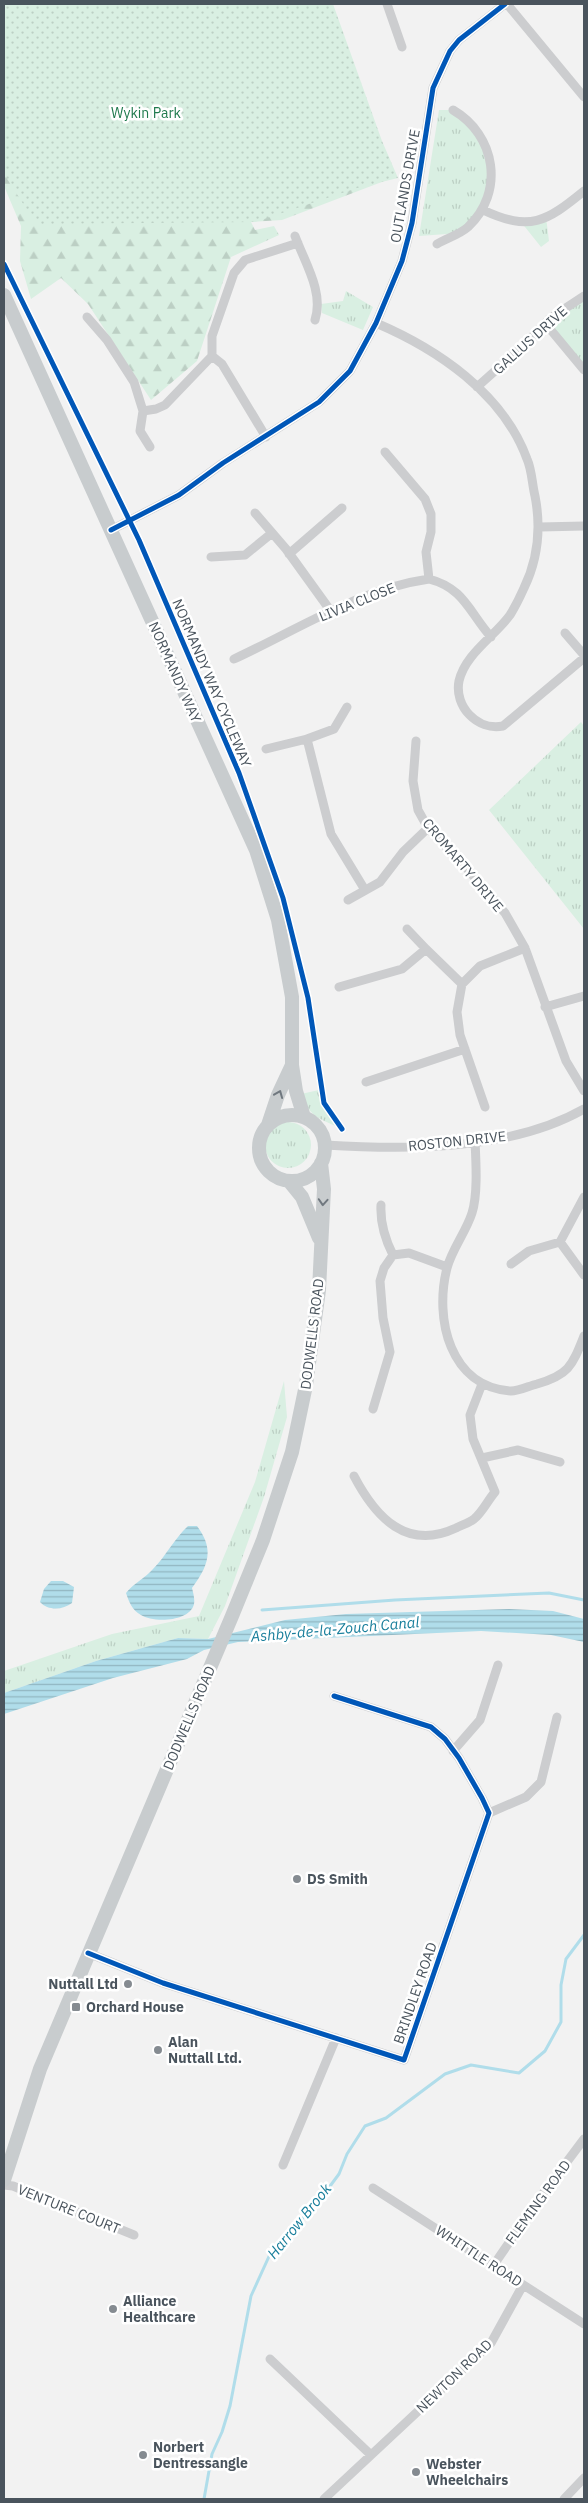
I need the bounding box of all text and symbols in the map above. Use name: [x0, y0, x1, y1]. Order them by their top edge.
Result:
park label: Wykin Park: [111, 104, 182, 122]
street label: OUTLANDS DRIVE: [386, 128, 424, 244]
street label: GALLUS DRIVE: [489, 302, 571, 378]
street label: LIVIA CLOSE: [316, 579, 398, 625]
street label: NORMANDY WAY CYCLEWAY: [168, 596, 256, 771]
street label: NORMANDY WAY: [145, 619, 206, 726]
street label: CROMARTY DRIVE: [419, 815, 507, 915]
one-way arrow: [272, 1090, 283, 1099]
street label: ROSTON DRIVE: [407, 1127, 507, 1155]
one-way arrow: [318, 1198, 329, 1206]
street label: DODWELLS ROAD: [296, 1277, 328, 1391]
water label: Ashby-de-la-Zouch Canal: [249, 1612, 420, 1646]
street label: DODWELLS ROAD: [159, 1663, 219, 1773]
place label: DS Smith: [307, 1870, 368, 1888]
marker: DS Smith: [291, 1873, 303, 1885]
street label: BRINDLEY ROAD: [389, 1940, 441, 2046]
place label: Nuttall Ltd: [48, 1975, 118, 1993]
marker: Nuttall Ltd: [122, 1978, 134, 1990]
place label: Orchard House: [86, 1998, 184, 2016]
marker: Orchard House: [70, 2001, 82, 2013]
place label: Alan Nuttall Ltd.: [168, 2033, 242, 2067]
marker: Alan Nuttall Ltd.: [152, 2044, 164, 2056]
street label: FLEMING ROAD: [501, 2156, 575, 2248]
water label: Harrow Brook: [263, 2179, 335, 2263]
street label: VENTURE COURT: [15, 2180, 123, 2238]
street label: WHITTLE ROAD: [432, 2221, 526, 2291]
place label: Alliance Healthcare: [123, 2292, 196, 2326]
marker: Alliance Healthcare: [107, 2303, 119, 2315]
street label: NEWTON ROAD: [412, 2335, 496, 2417]
place label: Norbert Dentressangle: [153, 2438, 248, 2472]
marker: Norbert Dentressangle: [137, 2449, 149, 2461]
place label: Webster Wheelchairs: [426, 2455, 508, 2489]
marker: Webster Wheelchairs: [410, 2466, 422, 2478]

